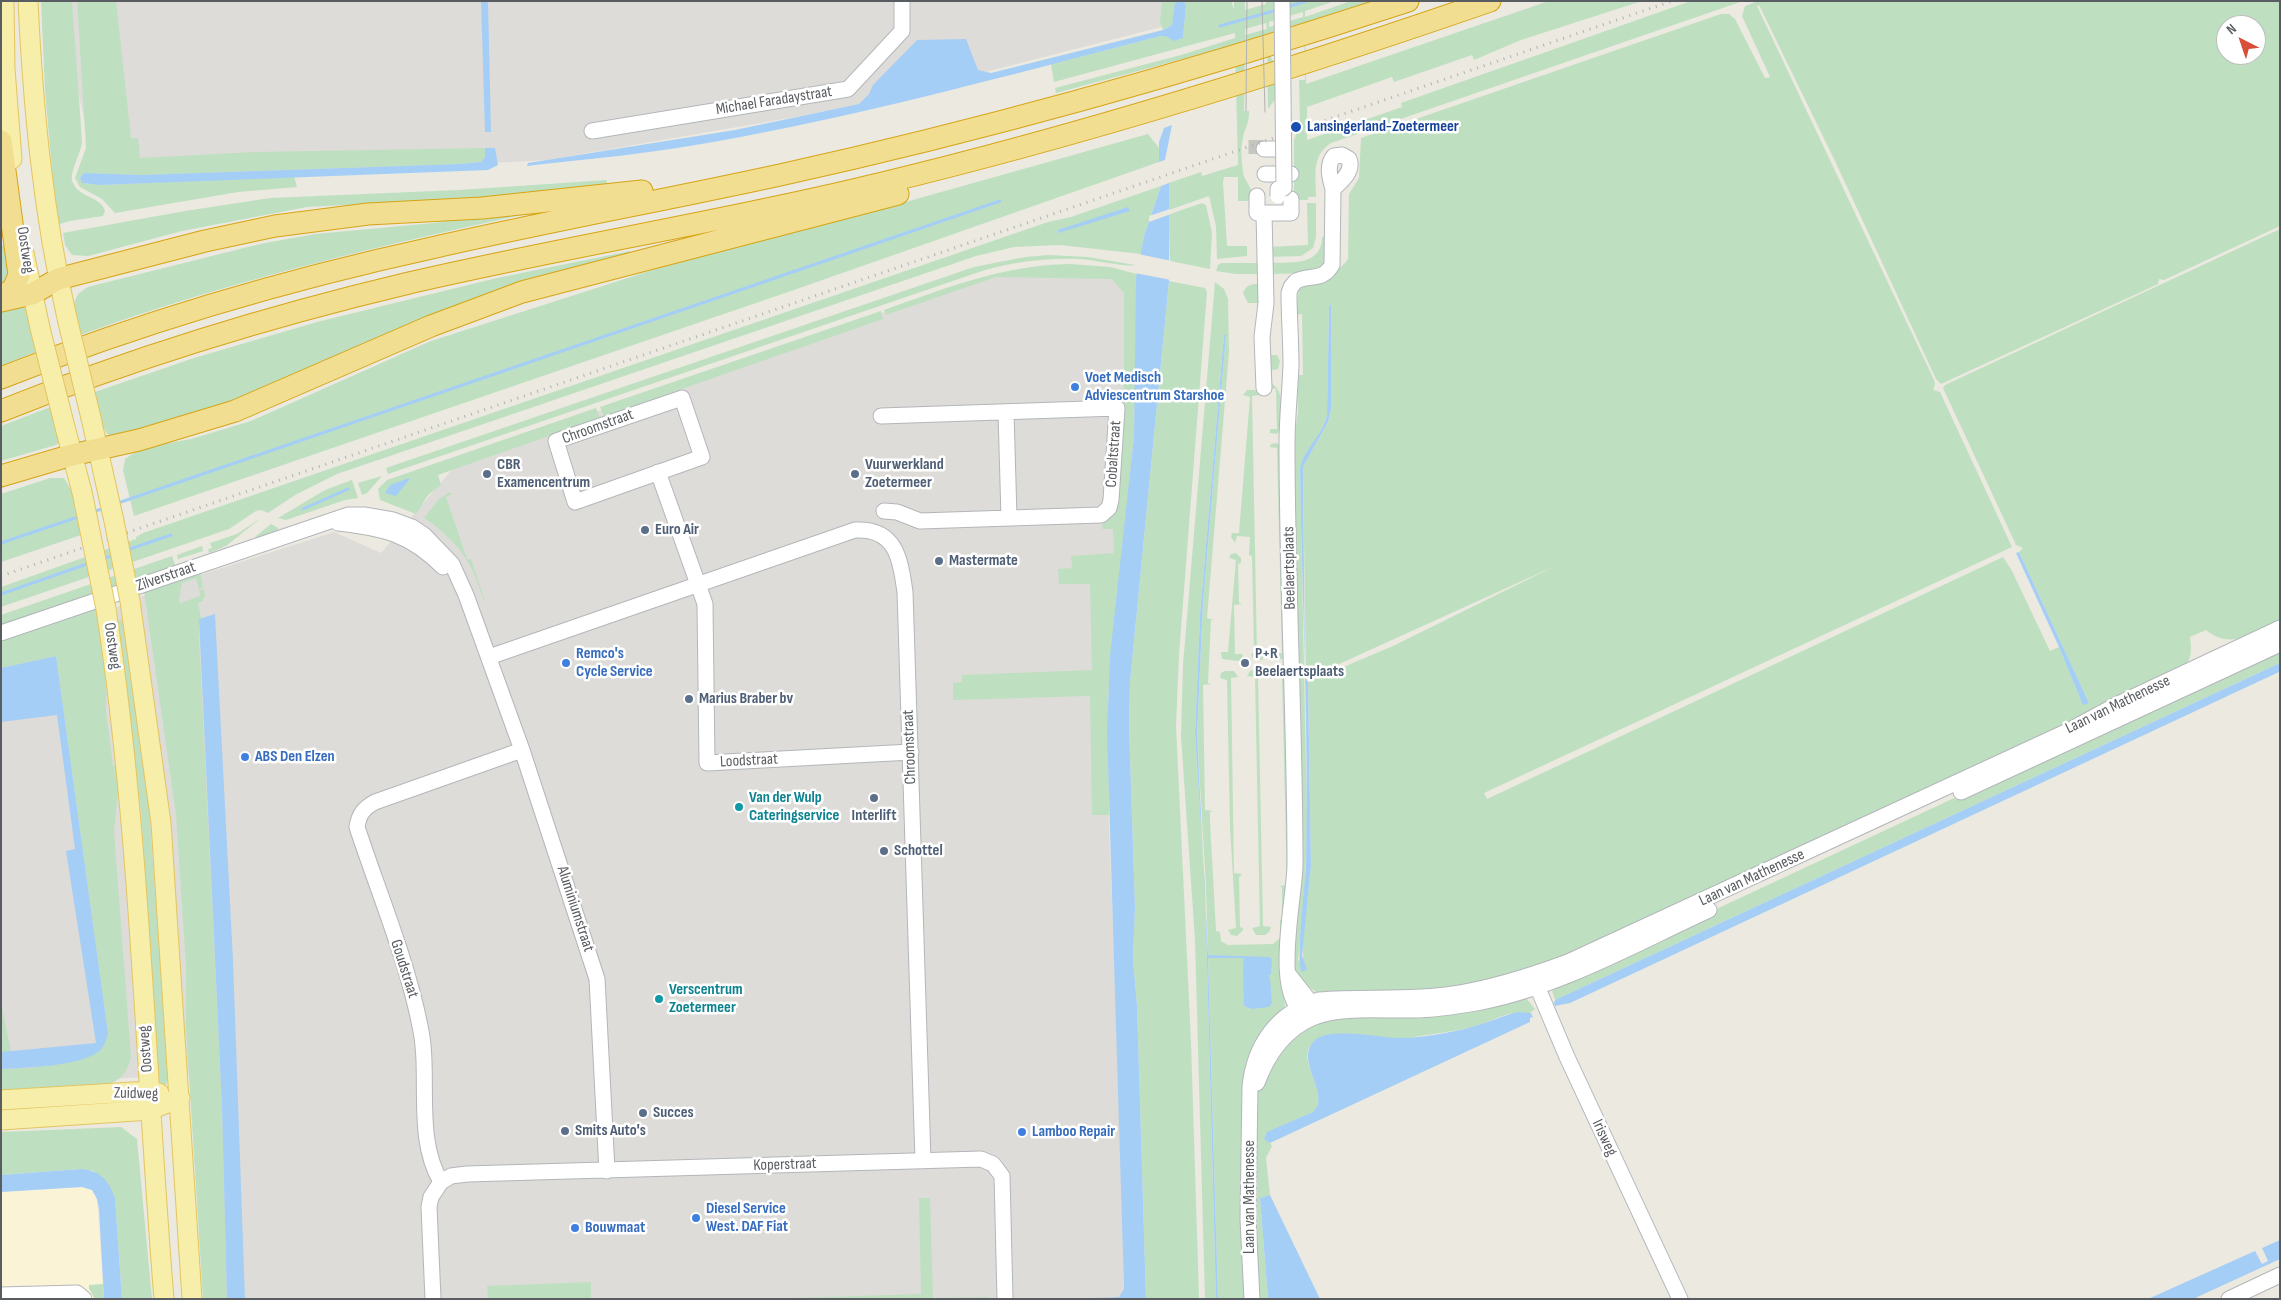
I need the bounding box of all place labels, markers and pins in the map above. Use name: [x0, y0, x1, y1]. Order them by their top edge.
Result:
place label: Lansingerland-Zoetermeer: [1307, 117, 1459, 137]
marker: Lansingerland-Zoetermeer: [1289, 120, 1303, 134]
place label: Voet Medisch Adviescentrum Starshoe: [1085, 368, 1224, 406]
marker: Voet Medisch Adviescentrum Starshoe: [1069, 381, 1081, 393]
place label: CBR Examencentrum: [497, 455, 590, 493]
place label: Vuurwerkland Zoetermeer: [865, 455, 944, 493]
marker: CBR Examencentrum: [481, 468, 493, 480]
marker: Vuurwerkland Zoetermeer: [849, 468, 861, 480]
place label: Euro Air: [655, 520, 699, 540]
marker: Euro Air: [639, 524, 651, 536]
place label: Mastermate: [949, 551, 1018, 571]
marker: Mastermate: [933, 555, 945, 567]
place label: Remco's Cycle Service: [576, 644, 653, 682]
place label: P+R Beelaertsplaats: [1255, 644, 1344, 682]
marker: Remco's Cycle Service: [560, 657, 572, 669]
marker: P+R Beelaertsplaats: [1239, 657, 1251, 669]
place label: Marius Braber bv: [699, 689, 793, 709]
marker: Marius Braber bv: [683, 693, 695, 705]
place label: ABS Den Elzen: [255, 747, 335, 767]
marker: ABS Den Elzen: [239, 751, 251, 763]
place label: Van der Wulp Cateringservice: [749, 788, 839, 826]
marker: Interlift: [868, 792, 880, 804]
marker: Van der Wulp Cateringservice: [733, 801, 745, 813]
place label: Interlift: [852, 806, 896, 826]
place label: Schottel: [894, 841, 943, 861]
marker: Schottel: [878, 845, 890, 857]
place label: Verscentrum Zoetermeer: [669, 980, 743, 1018]
marker: Verscentrum Zoetermeer: [653, 993, 665, 1005]
place label: Succes: [653, 1103, 694, 1123]
marker: Succes: [637, 1107, 649, 1119]
place label: Smits Auto's: [575, 1121, 646, 1141]
place label: Lamboo Repair: [1032, 1122, 1115, 1142]
marker: Smits Auto's: [559, 1125, 571, 1137]
marker: Lamboo Repair: [1016, 1126, 1028, 1138]
place label: Diesel Service West. DAF Fiat: [706, 1199, 788, 1237]
marker: Diesel Service West. DAF Fiat: [690, 1212, 702, 1224]
place label: Bouwmaat: [585, 1218, 645, 1238]
marker: Bouwmaat: [569, 1222, 581, 1234]

